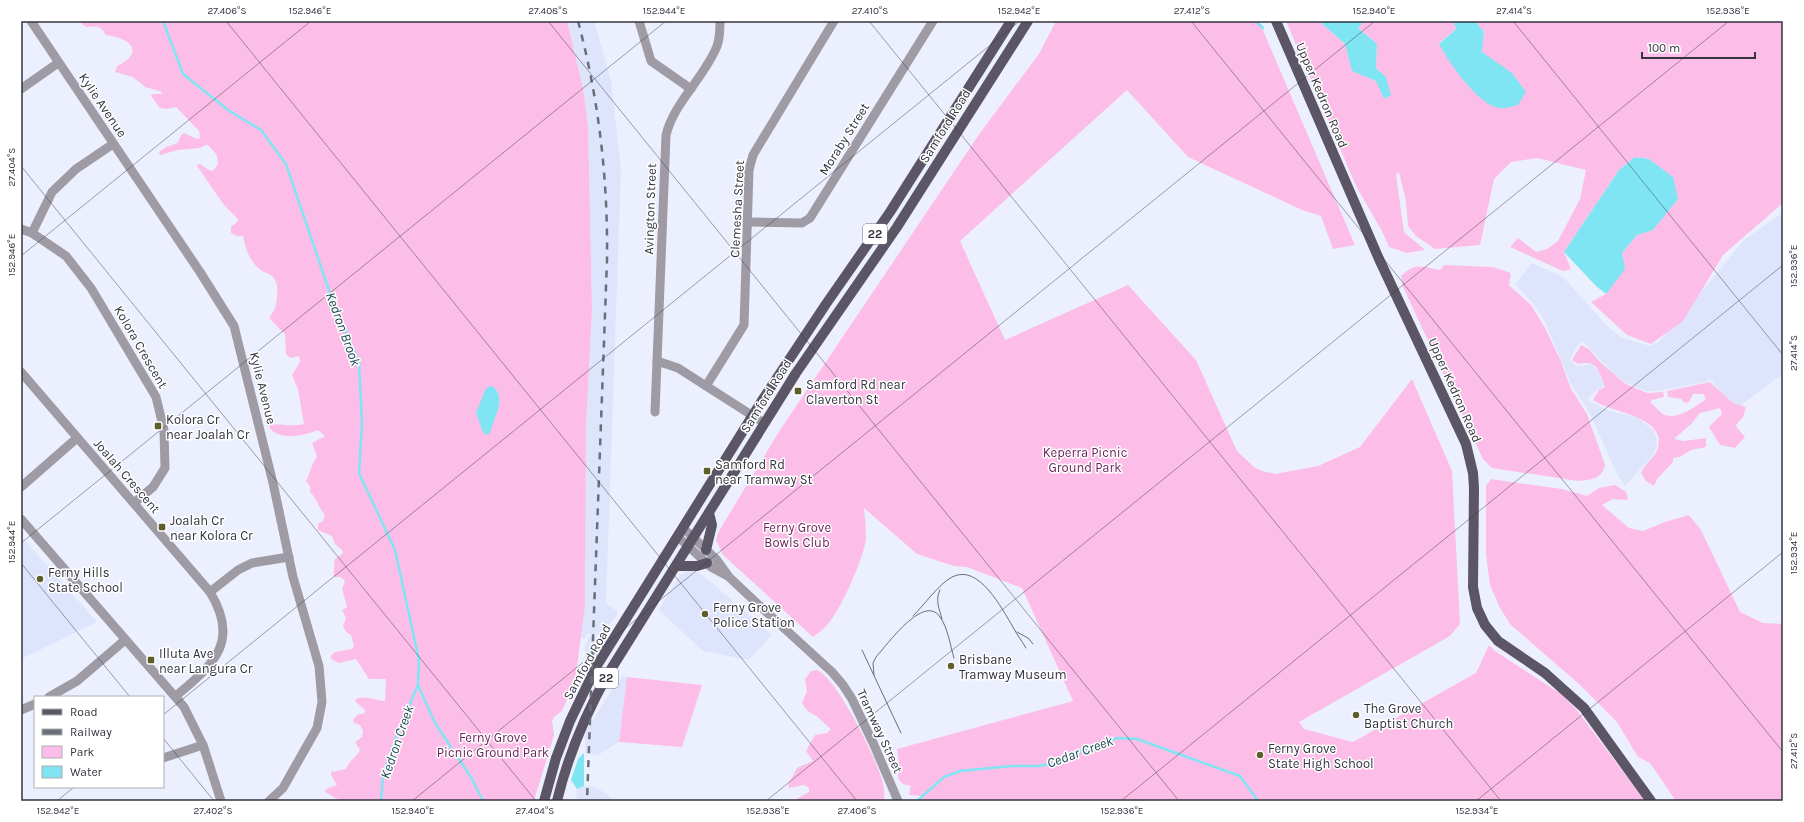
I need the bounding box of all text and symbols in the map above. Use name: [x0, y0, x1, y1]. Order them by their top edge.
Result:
text: 27.406°S: [208, 5, 246, 17]
text: 152.946°E: [289, 5, 331, 17]
text: 27.408°S: [528, 5, 568, 17]
text: 152.944°E: [643, 5, 685, 17]
text: 27.410°S: [852, 5, 888, 17]
text: 152.942°E: [998, 5, 1040, 17]
text: 27.412°S: [1174, 5, 1210, 17]
text: 152.940°E: [1353, 5, 1395, 17]
text: 27.414°S: [1496, 5, 1532, 17]
text: 152.938°E: [1706, 5, 1750, 17]
scale bar: [1642, 34, 1755, 60]
street label: Upper Kedron Road: [1293, 40, 1351, 150]
text: 100 m: [1648, 41, 1680, 55]
street label: Kylie Avenue: [76, 70, 130, 140]
street label: Samford Road: [916, 86, 974, 166]
street label: Moraby Street: [816, 100, 872, 178]
text: 27.404°S: [6, 148, 18, 186]
street label: Clemesha Street: [727, 160, 747, 258]
street label: Avington Street: [641, 163, 659, 255]
road number: 22: [863, 224, 887, 244]
text: 152.946°E: [6, 234, 18, 276]
text: 152.936°E: [1788, 245, 1800, 288]
water label: Kedron Brook: [322, 290, 365, 369]
street label: Kolora Crescent: [111, 303, 171, 391]
street label: Upper Kedron Road: [1425, 335, 1485, 445]
text: 27.414°S: [1788, 335, 1800, 371]
street label: Kylie Avenue: [247, 350, 279, 426]
street label: Samford Road: [737, 356, 795, 436]
place label: Samford Rd near Claverton St: [806, 377, 906, 407]
marker: Samford Rd near Claverton St: [793, 386, 803, 396]
place label: Kolora Cr near Joalah Cr: [166, 412, 250, 442]
marker: Kolora Cr near Joalah Cr: [153, 421, 163, 431]
street label: Joalah Crescent: [91, 436, 163, 516]
park label: Keperra Picnic Ground Park: [1043, 445, 1127, 475]
place label: Samford Rd near Tramway St: [715, 457, 813, 487]
marker: Samford Rd near Tramway St: [702, 466, 712, 476]
place label: Joalah Cr near Kolora Cr: [170, 513, 253, 543]
park label: Ferny Grove Bowls Club: [763, 520, 831, 550]
text: 152.944°E: [6, 521, 18, 563]
marker: Joalah Cr near Kolora Cr: [157, 522, 167, 532]
text: 152.934°E: [1788, 532, 1800, 574]
place label: Ferny Hills State School: [48, 565, 123, 595]
marker: Ferny Hills State School: [35, 574, 45, 584]
place label: Ferny Grove Police Station: [713, 600, 795, 630]
marker: Ferny Grove Police Station: [700, 609, 710, 619]
street label: Samford Road: [560, 622, 614, 702]
place label: Illuta Ave near Langura Cr: [159, 646, 253, 676]
place label: Brisbane Tramway Museum: [959, 652, 1067, 682]
marker: Illuta Ave near Langura Cr: [146, 655, 156, 665]
marker: Brisbane Tramway Museum: [946, 661, 956, 671]
road number: 22: [594, 668, 618, 688]
street label: Tramway Street: [854, 687, 906, 775]
legend: [34, 696, 164, 788]
place label: The Grove Baptist Church: [1364, 701, 1453, 731]
water label: Kedron Creek: [377, 702, 418, 781]
text: Road: [70, 705, 98, 719]
marker: The Grove Baptist Church: [1351, 710, 1361, 720]
text: Railway: [70, 725, 112, 739]
park label: Ferny Grove Picnic Ground Park: [437, 730, 549, 760]
water label: Cedar Creek: [1045, 732, 1116, 772]
text: 27.412°S: [1788, 733, 1800, 769]
place label: Ferny Grove State High School: [1268, 741, 1374, 771]
text: Park: [70, 745, 95, 759]
marker: Ferny Grove State High School: [1255, 750, 1265, 760]
text: Water: [70, 765, 103, 779]
text: 152.942°E: [37, 805, 79, 817]
text: 27.402°S: [193, 805, 233, 817]
text: 152.940°E: [392, 805, 434, 817]
text: 27.404°S: [516, 805, 554, 817]
text: 152.938°E: [746, 805, 790, 817]
text: 27.406°S: [838, 805, 876, 817]
text: 152.936°E: [1101, 805, 1144, 817]
text: 152.934°E: [1456, 805, 1498, 817]

